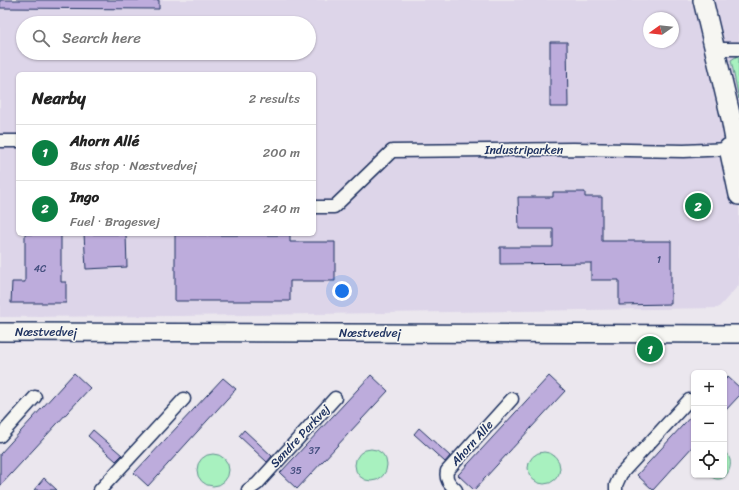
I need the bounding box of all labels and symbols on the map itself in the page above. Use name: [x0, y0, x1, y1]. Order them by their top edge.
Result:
north arrow: [643, 12, 679, 48]
street label: Industriparken: [484, 139, 564, 161]
pin: 2: [685, 191, 711, 221]
house number: 1: [657, 251, 661, 269]
house number: 4C: [34, 260, 47, 278]
your location: [332, 281, 352, 301]
street label: Næstvedvej: [15, 321, 78, 343]
street label: Næstvedvej: [339, 322, 402, 344]
pin: 1: [637, 334, 663, 364]
street label: Søndre Parkvej: [265, 399, 336, 473]
street label: Ahorn Alle: [445, 415, 499, 472]
house number: 37: [308, 442, 321, 460]
house number: 35: [290, 462, 302, 480]

